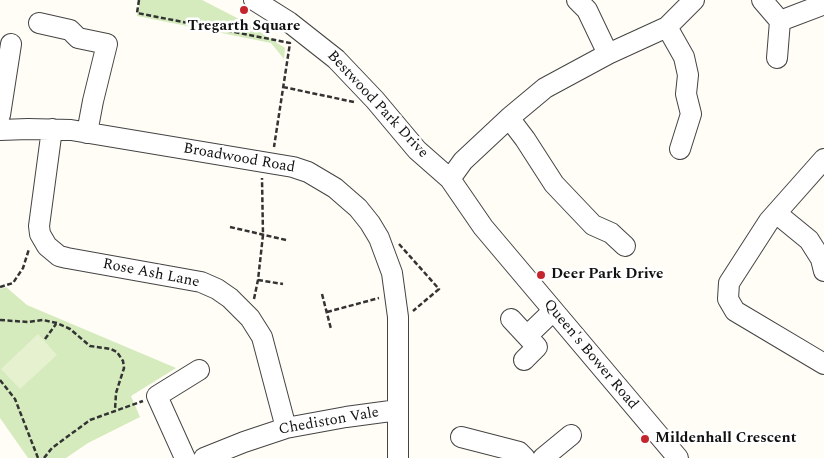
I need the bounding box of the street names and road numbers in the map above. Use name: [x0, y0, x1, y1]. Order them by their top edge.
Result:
street label: Bestwood Park Drive: [323, 48, 431, 162]
street label: Broadwood Road: [182, 140, 296, 178]
street label: Rose Ash Lane: [101, 256, 201, 292]
street label: Queen's Bower Road: [539, 296, 641, 414]
street label: Chediston Vale: [277, 404, 381, 440]

